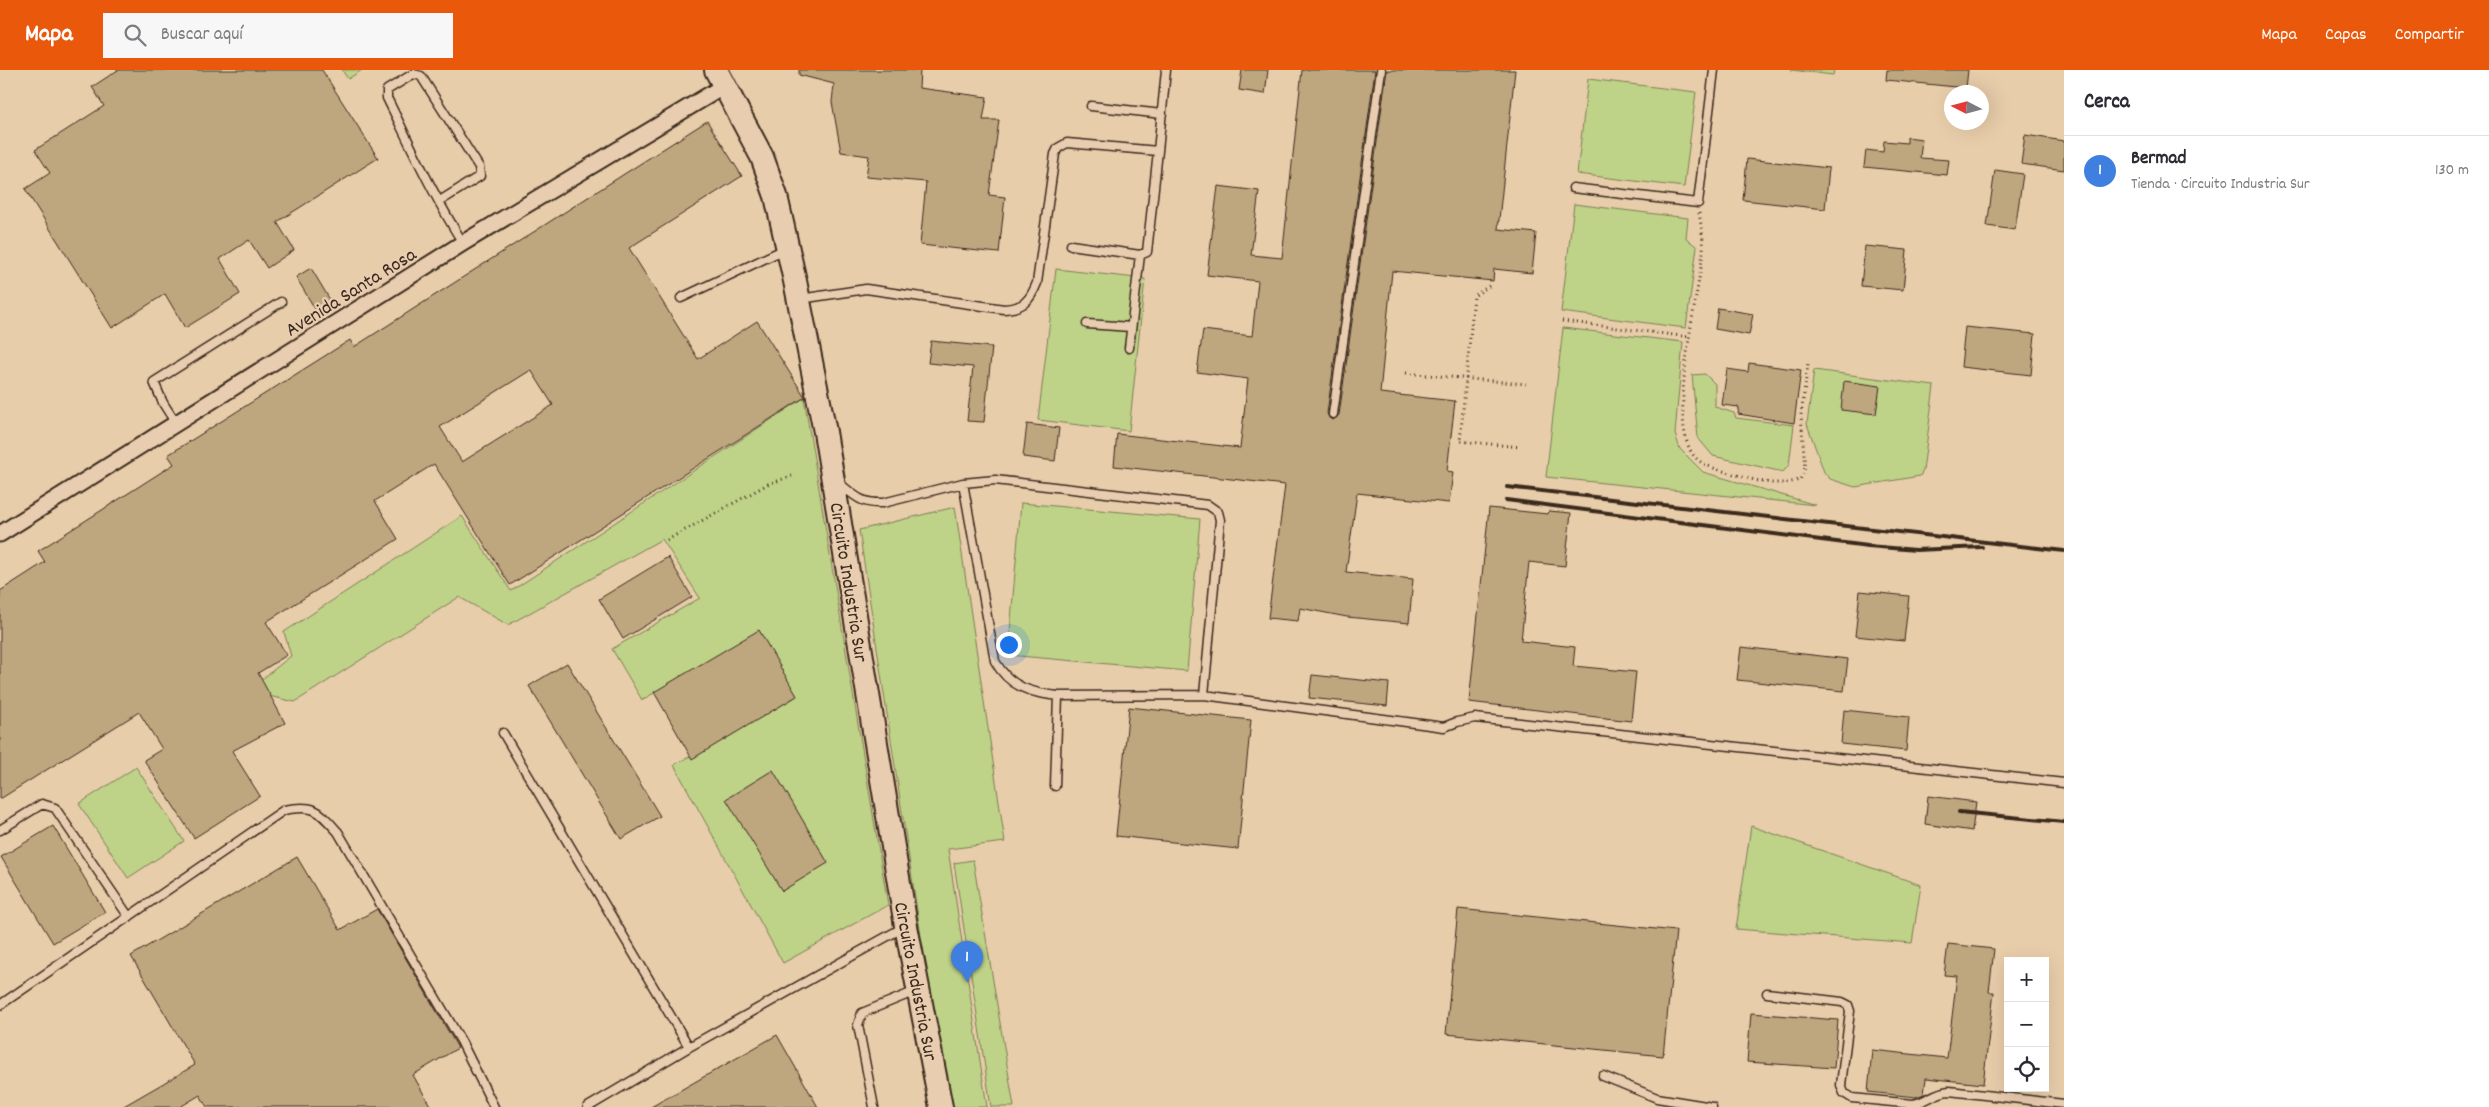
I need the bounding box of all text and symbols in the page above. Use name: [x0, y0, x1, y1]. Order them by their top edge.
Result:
search box: [103, 13, 453, 58]
text: Mapa: [25, 18, 73, 52]
icon: search: [121, 21, 149, 49]
text: Buscar aquí: [161, 22, 243, 49]
text: Mapa: [2261, 23, 2297, 48]
text: Capas: [2325, 23, 2367, 48]
text: Compartir: [2395, 23, 2464, 48]
north arrow: [1944, 85, 1989, 130]
text: Cerca: [2084, 88, 2130, 118]
text: Bermad: [2131, 146, 2186, 173]
text: 1: [2098, 159, 2102, 182]
text: 130 m: [2435, 159, 2469, 182]
text: Tienda · Circuito Industria Sur: [2131, 173, 2310, 196]
street label: Avenida Santa Rosa: [281, 242, 423, 345]
street label: Circuito Industria Sur: [821, 501, 874, 665]
your location: [996, 632, 1022, 658]
street label: Circuito Industria Sur: [885, 900, 943, 1064]
pin: 1: [951, 941, 983, 982]
map controls: [2004, 957, 2049, 1092]
button: +: [2004, 957, 2049, 1002]
button: −: [2004, 1002, 2049, 1047]
button: locate: [2004, 1047, 2049, 1092]

